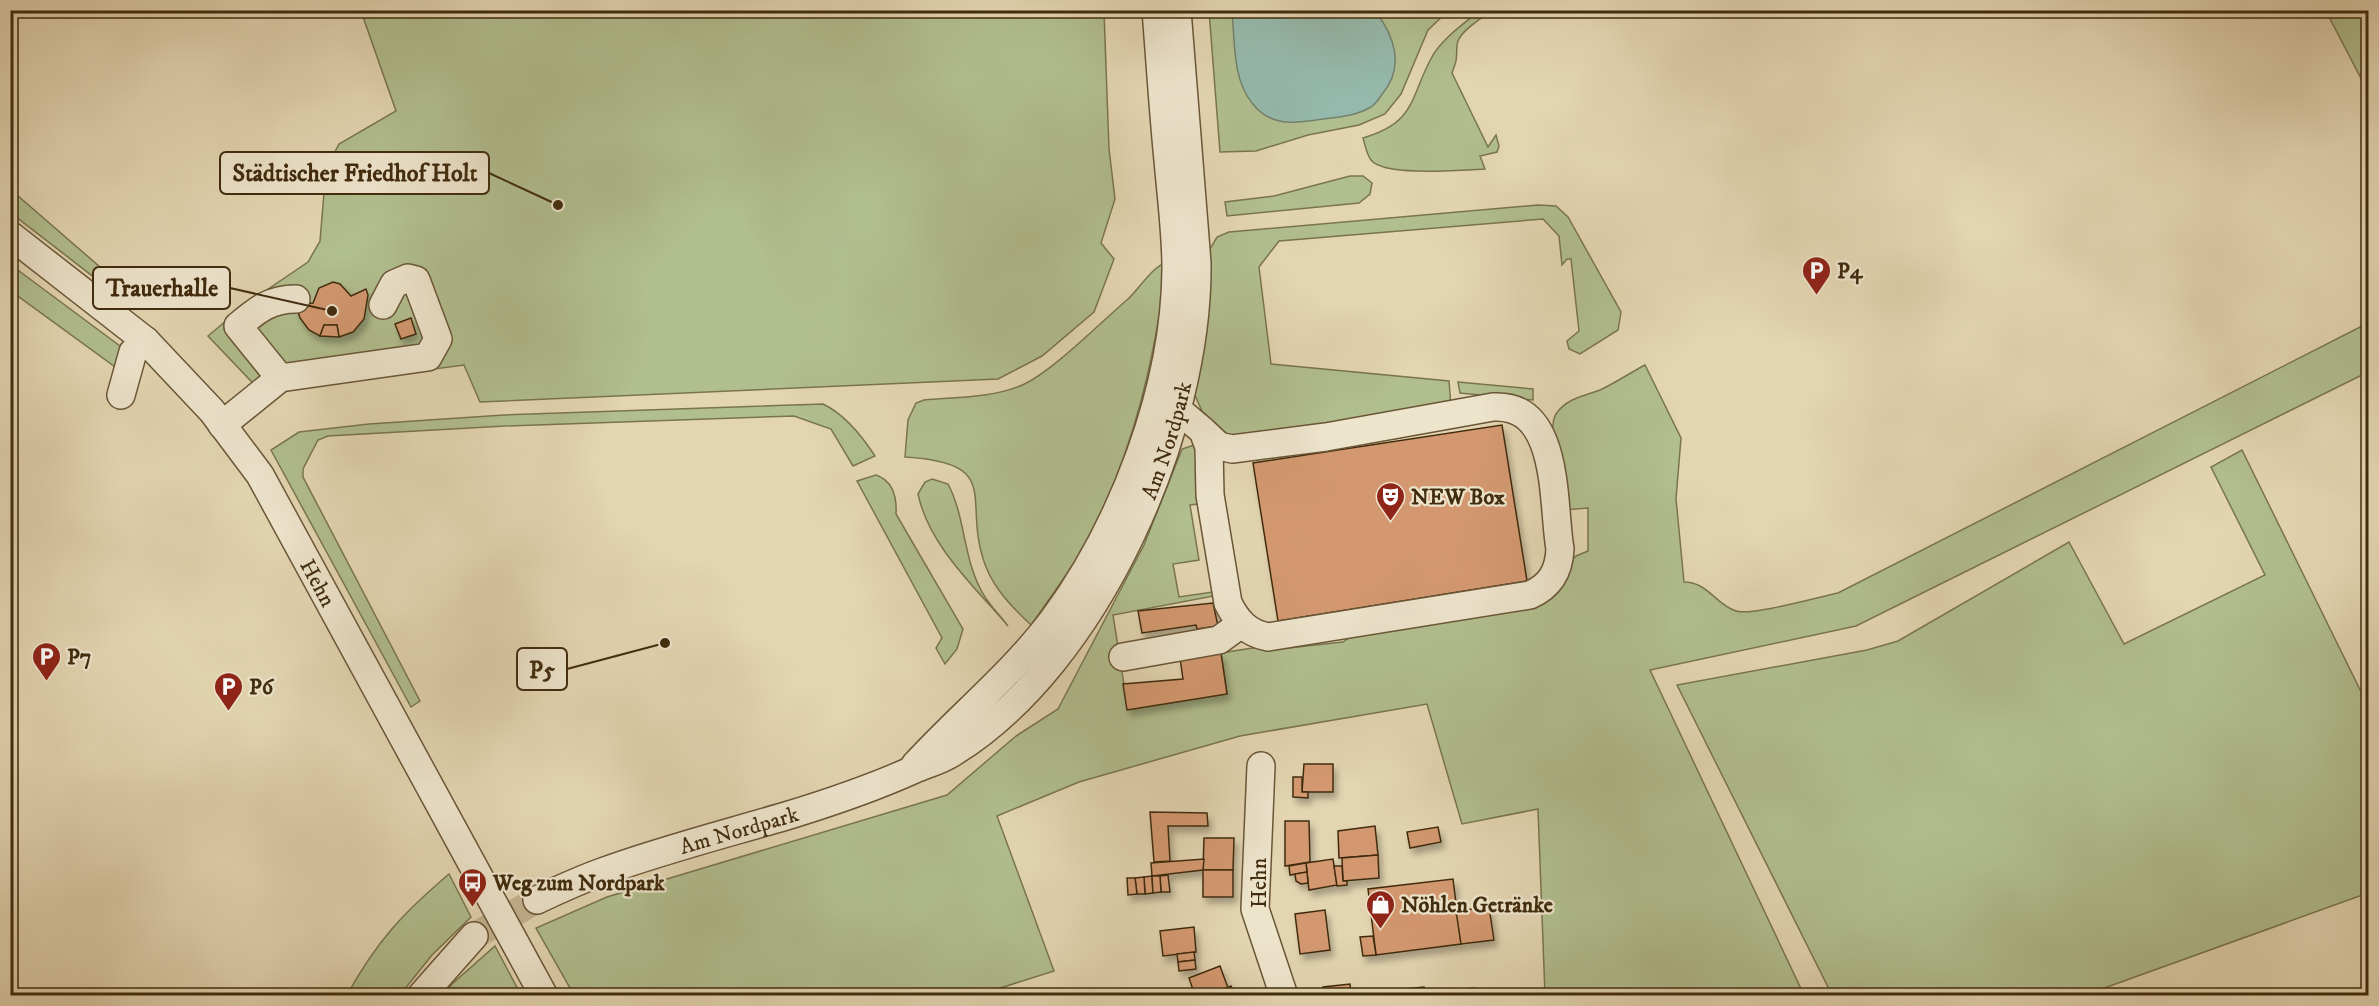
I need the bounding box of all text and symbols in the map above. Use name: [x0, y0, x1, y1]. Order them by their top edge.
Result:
callout: Städtischer Friedhof Holt: [220, 152, 489, 194]
text: Städtischer Friedhof Holt: [233, 159, 478, 189]
parking icon: P4: [1800, 254, 1832, 296]
place label: P4: [1837, 258, 1864, 285]
callout: Trauerhalle: [93, 267, 230, 309]
text: Trauerhalle: [105, 274, 218, 304]
street label: Am Nordpark: [1136, 379, 1198, 504]
theatre icon: NEW Box: [1374, 480, 1406, 522]
place label: NEW Box: [1411, 484, 1505, 511]
street label: Hehn: [293, 555, 341, 612]
parking icon: P7: [30, 640, 62, 682]
place label: P7: [67, 644, 91, 671]
callout: P5: [517, 648, 567, 690]
text: P5: [529, 656, 555, 686]
parking icon: P6: [212, 670, 244, 712]
place label: P6: [249, 674, 275, 701]
street label: Am Nordpark: [677, 801, 802, 861]
street label: Hehn: [1246, 857, 1273, 908]
bus stop icon: Weg zum Nordpark: [456, 866, 488, 908]
place label: Weg zum Nordpark: [492, 870, 666, 897]
shop icon: Nöhlen Getränke: [1364, 888, 1396, 930]
place label: Nöhlen Getränke: [1401, 892, 1553, 919]

